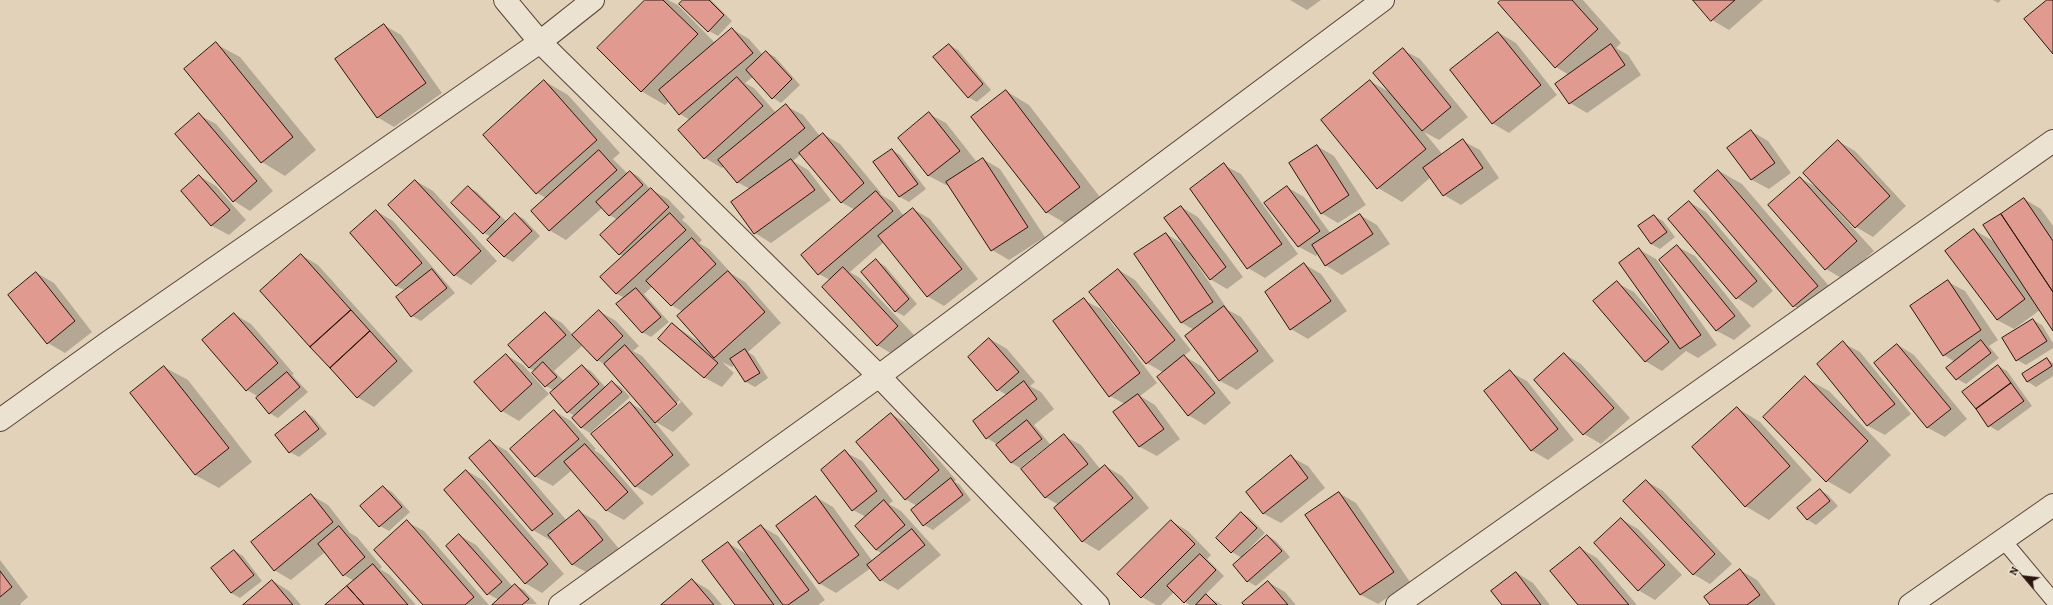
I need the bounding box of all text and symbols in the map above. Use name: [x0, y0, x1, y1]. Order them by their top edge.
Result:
north arrow: [2005, 557, 2045, 597]
text: N: [2005, 564, 2022, 578]

